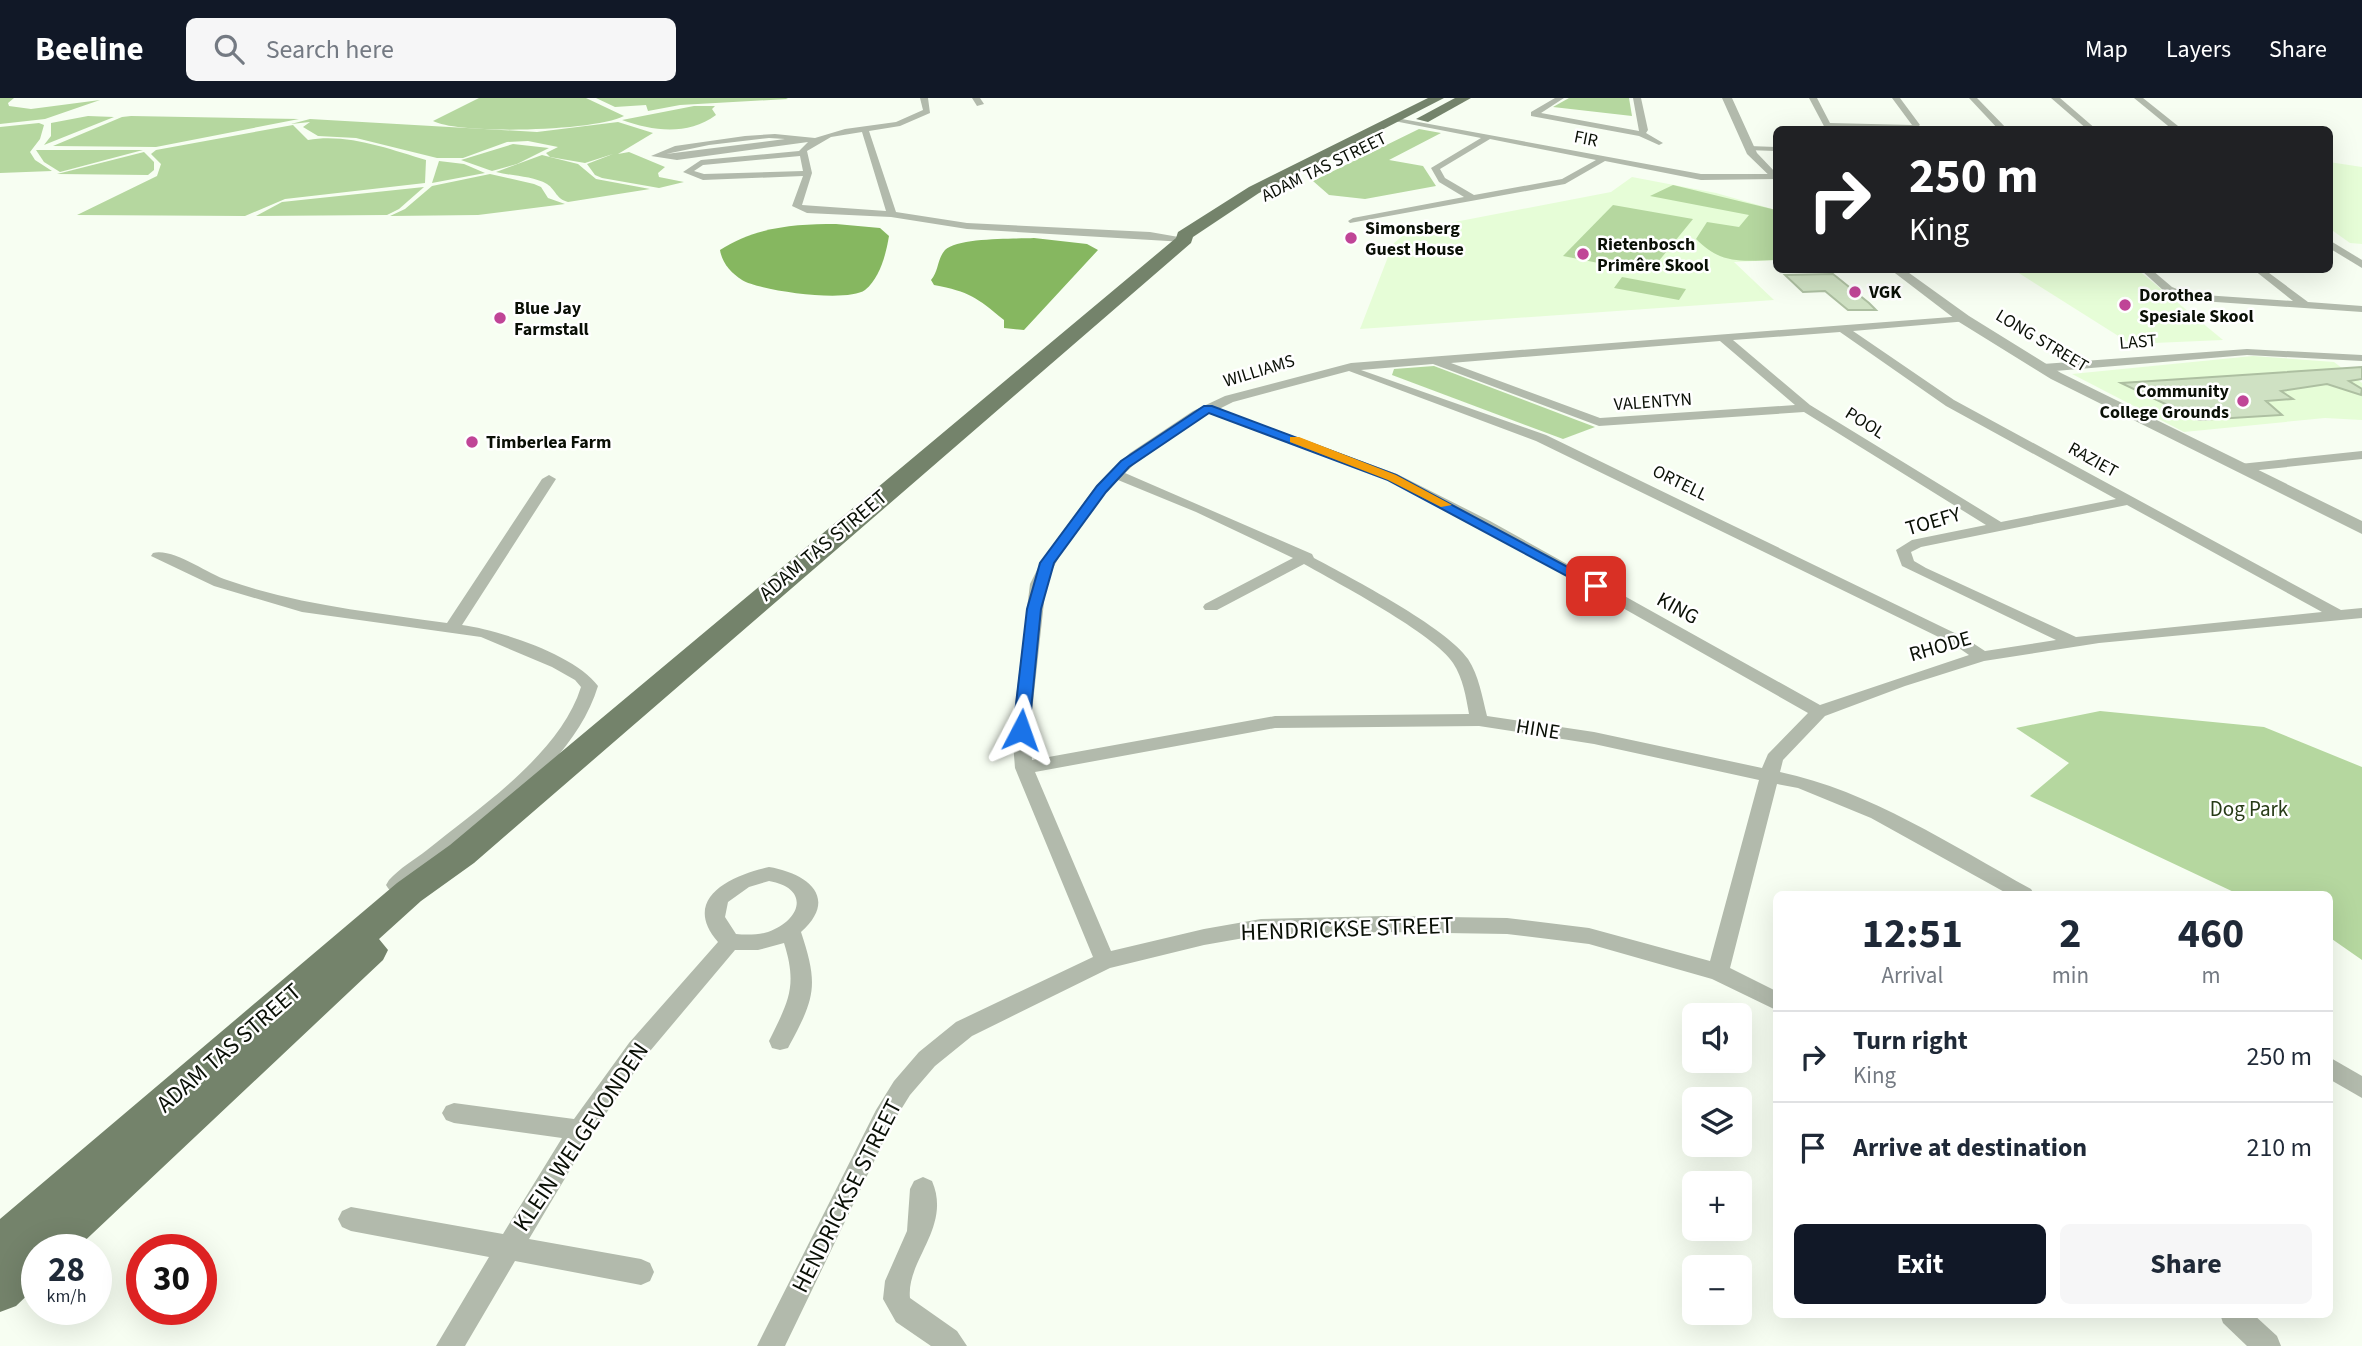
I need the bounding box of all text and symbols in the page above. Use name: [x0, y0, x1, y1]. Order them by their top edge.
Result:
search box: [186, 18, 676, 81]
text: Beeline: [35, 26, 144, 73]
icon: search: [210, 30, 248, 68]
text: Search here: [266, 31, 394, 68]
text: Map: [2085, 32, 2128, 67]
text: Layers: [2166, 32, 2231, 67]
text: Share: [2269, 32, 2327, 67]
street label: FIR: [1572, 124, 1600, 154]
street label: ADAM TAS STREET: [1257, 126, 1391, 208]
text: 250 m: [1909, 142, 2038, 212]
icon: right: [1794, 154, 1885, 245]
text: King: [1909, 207, 1969, 253]
place label: Simonsberg Guest House: [1365, 216, 1464, 262]
marker: Simonsberg Guest House: [1343, 230, 1359, 246]
place label: Rietenbosch Primêre Skool: [1597, 232, 1709, 278]
marker: Rietenbosch Primêre Skool: [1575, 246, 1591, 262]
place label: VGK: [1868, 280, 1902, 305]
place label: Dorothea Spesiale Skool: [2139, 283, 2254, 329]
marker: VGK: [1847, 284, 1863, 300]
place label: Blue Jay Farmstall: [514, 296, 589, 342]
marker: Dorothea Spesiale Skool: [2117, 297, 2133, 313]
street label: LONG STREET: [1991, 303, 2093, 379]
marker: Blue Jay Farmstall: [492, 310, 508, 326]
street label: LAST: [2118, 328, 2158, 356]
street label: WILLIAMS: [1220, 348, 1298, 394]
place label: Community College Grounds: [2100, 379, 2230, 425]
street label: VALENTYN: [1613, 387, 1693, 417]
marker: Community College Grounds: [2235, 393, 2251, 409]
street label: POOL: [1840, 401, 1890, 445]
place label: Timberlea Farm: [486, 430, 611, 455]
marker: Timberlea Farm: [464, 434, 480, 450]
street label: RAZIET: [2064, 436, 2123, 484]
street label: ORTELL: [1648, 459, 1712, 507]
street label: ADAM TAS STREET: [752, 482, 894, 608]
street label: TOEFY: [1902, 499, 1965, 543]
pin: [1566, 556, 1626, 616]
icon: arrive: [1577, 567, 1615, 605]
street label: KING: [1651, 584, 1705, 632]
street label: RHODE: [1905, 623, 1975, 669]
position arrow: [984, 693, 1058, 767]
street label: HINE: [1514, 711, 1562, 747]
park label: Dog Park: [2210, 794, 2289, 824]
text: 12:51: [1862, 904, 1963, 964]
text: 2: [2059, 904, 2081, 964]
text: 460: [2178, 904, 2244, 964]
street label: HENDRICKSE STREET: [1240, 908, 1454, 950]
text: Arrival: [1881, 959, 1943, 992]
text: min: [2052, 959, 2089, 992]
text: m: [2201, 959, 2221, 992]
street label: ADAM TAS STREET: [149, 975, 309, 1121]
map controls: [1682, 1003, 1752, 1325]
button: sound: [1682, 1003, 1752, 1073]
text: Turn right: [1853, 1022, 1968, 1059]
street label: KLEIN WELGEVONDEN: [505, 1035, 657, 1239]
icon: right: [1794, 1038, 1832, 1076]
text: 250 m: [2246, 1038, 2312, 1075]
text: King: [1853, 1059, 1896, 1092]
button: layers: [1682, 1087, 1752, 1157]
street label: HENDRICKSE STREET: [783, 1093, 911, 1299]
icon: arrive: [1794, 1129, 1832, 1167]
text: Arrive at destination: [1853, 1129, 2087, 1166]
text: 210 m: [2246, 1129, 2312, 1166]
button: +: [1682, 1171, 1752, 1241]
button: Exit: [1794, 1224, 2046, 1304]
button: Share: [2060, 1224, 2312, 1304]
speed limit sign: 30: [126, 1234, 217, 1325]
text: 28: [48, 1245, 85, 1295]
button: −: [1682, 1255, 1752, 1325]
text: km/h: [47, 1284, 86, 1309]

